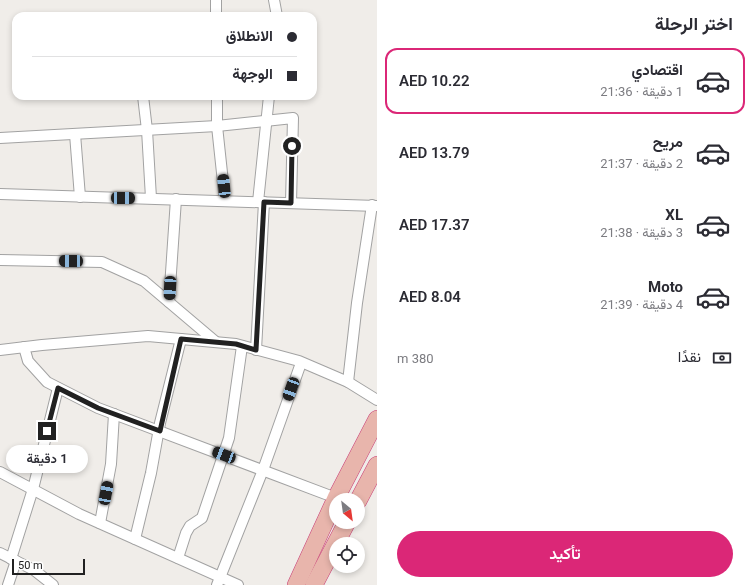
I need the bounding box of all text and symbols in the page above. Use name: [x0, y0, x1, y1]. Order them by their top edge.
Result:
text: اختر الرحلة: [655, 13, 733, 34]
text: الانطلاق: [226, 27, 273, 45]
text: اقتصادي: [631, 61, 683, 79]
icon: car: [695, 63, 731, 99]
text: الوجهة: [232, 65, 273, 83]
text: AED 10.22: [399, 72, 470, 90]
text: 1 دقيقة · 21:36: [600, 84, 683, 99]
text: مريح: [653, 133, 683, 151]
icon: car: [695, 135, 731, 171]
route start: [283, 137, 301, 155]
text: AED 13.79: [399, 144, 470, 162]
text: 2 دقيقة · 21:37: [600, 156, 683, 171]
car: [217, 173, 231, 199]
car: [111, 192, 135, 204]
text: XL: [665, 206, 683, 224]
icon: car: [695, 207, 731, 243]
text: AED 17.37: [399, 216, 470, 234]
text: 3 دقيقة · 21:38: [600, 225, 683, 240]
car: [59, 255, 83, 267]
car: [163, 276, 177, 300]
text: Moto: [648, 278, 683, 296]
icon: car: [695, 279, 731, 315]
text: AED 8.04: [399, 288, 461, 306]
text: 4 دقيقة · 21:39: [600, 297, 683, 312]
icon: cash: [711, 347, 733, 369]
text: نقدًا: [678, 348, 701, 366]
text: 380 m: [397, 351, 434, 366]
car: [281, 376, 301, 402]
route end: [38, 422, 56, 440]
callout: 1 دقيقة: [6, 445, 88, 473]
car: [211, 445, 237, 465]
text: 1 دقيقة: [26, 451, 68, 466]
car: [98, 480, 114, 506]
north arrow: [329, 493, 365, 529]
map controls: [329, 493, 365, 573]
button: تأكيد: [397, 531, 733, 577]
button: locate: [329, 537, 365, 573]
scale bar: [12, 557, 85, 576]
text: 50 m: [18, 559, 43, 572]

